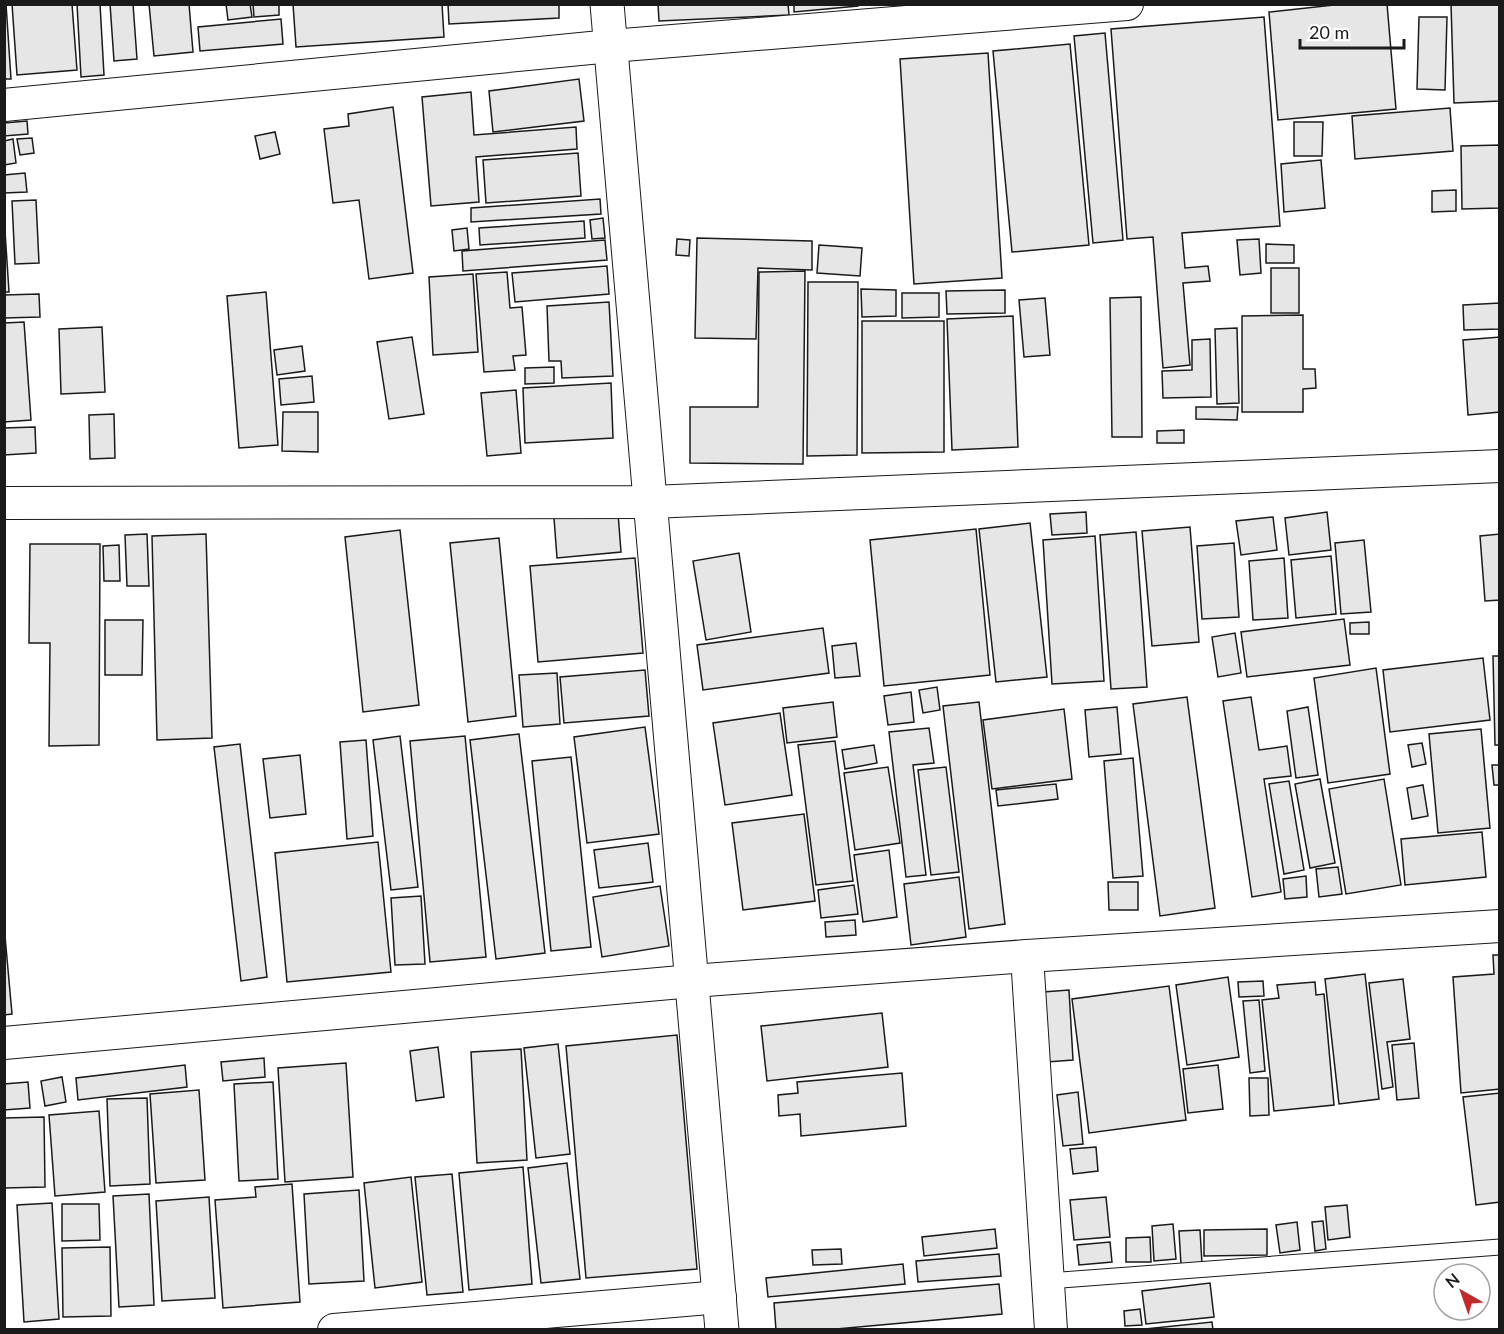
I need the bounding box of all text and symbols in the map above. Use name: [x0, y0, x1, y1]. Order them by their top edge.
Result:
scale bar: [1300, 12, 1404, 50]
text: 20 m: [1309, 21, 1349, 43]
north arrow: [1432, 1262, 1492, 1322]
text: N: [1441, 1269, 1463, 1291]

